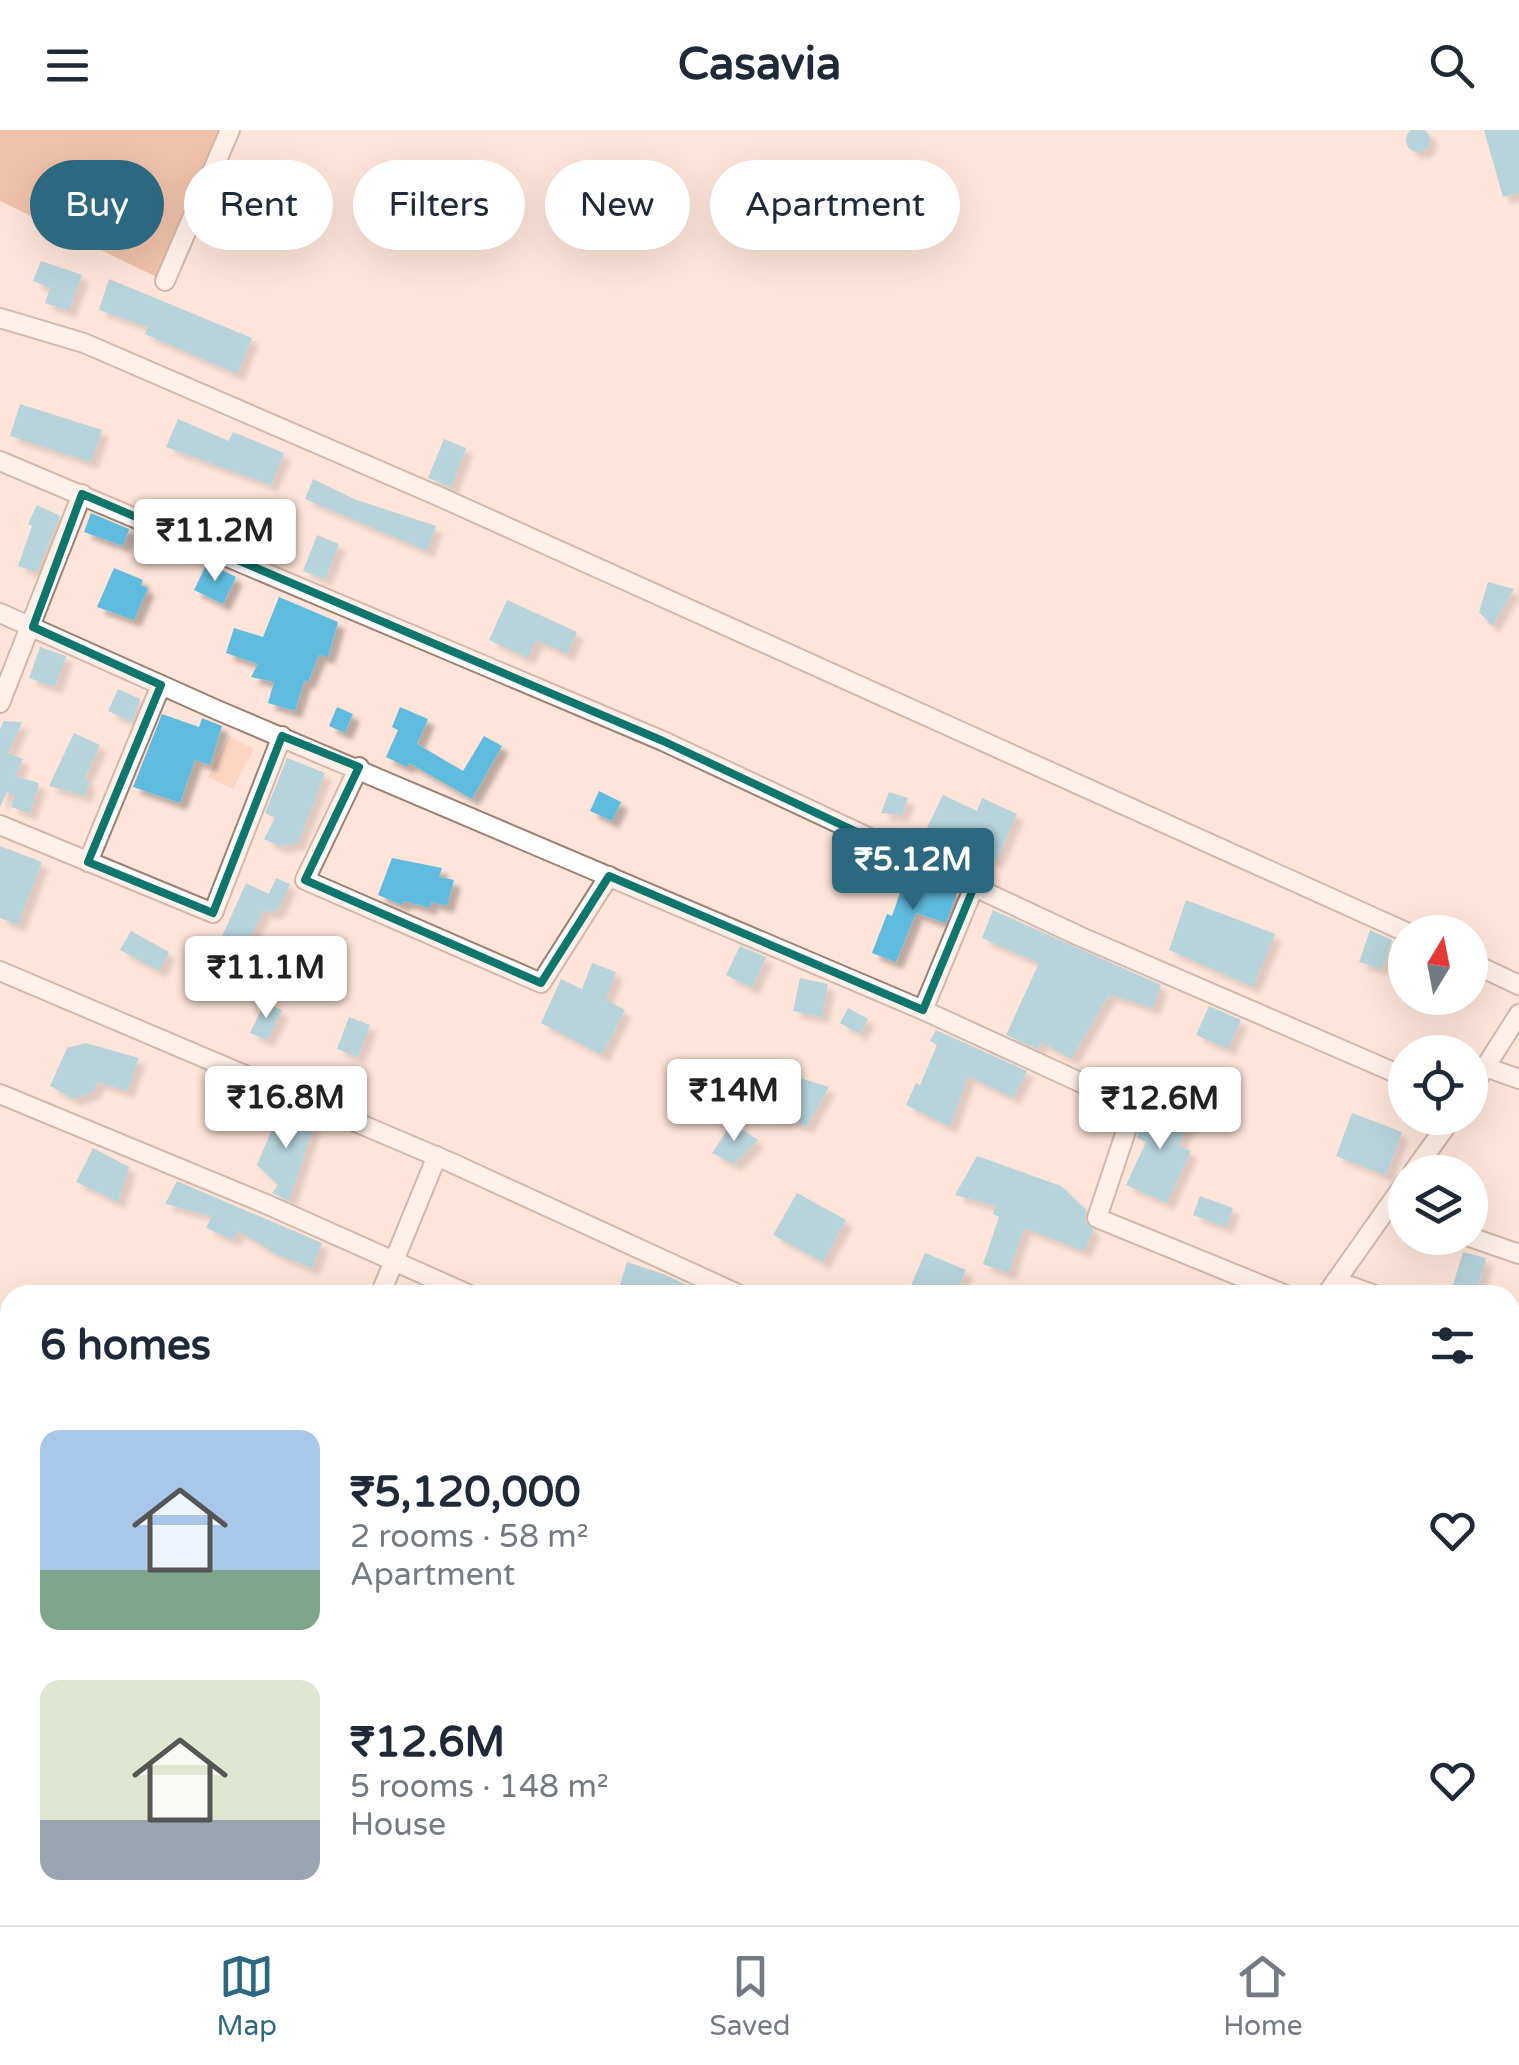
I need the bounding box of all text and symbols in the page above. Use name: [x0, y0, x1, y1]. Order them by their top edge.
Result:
icon: menu: [40, 38, 95, 93]
text: Casavia: [678, 38, 841, 92]
icon: search: [1424, 38, 1479, 93]
chip: Buy: [30, 160, 164, 250]
chip: Rent: [184, 160, 333, 250]
chip: Filters: [353, 160, 525, 250]
chip: New: [545, 160, 690, 250]
chip: Apartment: [710, 160, 960, 250]
pin: ₹11.2M: [134, 499, 296, 584]
text: ₹11.2M: [156, 512, 274, 550]
pin: ₹5.12M: [832, 828, 994, 913]
text: ₹5.12M: [854, 841, 972, 879]
north arrow: [1388, 915, 1488, 1015]
map controls: [1388, 915, 1488, 1255]
pin: ₹11.1M: [185, 936, 347, 1021]
text: ₹11.1M: [207, 949, 325, 987]
button: locate: [1388, 1035, 1488, 1135]
pin: ₹14M: [675, 1059, 793, 1144]
pin: ₹16.8M: [205, 1066, 367, 1151]
pin: ₹12.6M: [1079, 1067, 1241, 1152]
text: ₹14M: [689, 1072, 779, 1110]
text: ₹16.8M: [227, 1079, 345, 1117]
text: ₹12.6M: [1101, 1080, 1219, 1118]
button: layers: [1388, 1155, 1488, 1255]
icon: filters: [1425, 1318, 1480, 1373]
text: 6 homes: [40, 1320, 211, 1371]
text: ₹5,120,000: [350, 1467, 581, 1518]
icon: home: [120, 1470, 240, 1590]
icon: heart: [1425, 1503, 1480, 1558]
text: 2 rooms · 58 m²: [350, 1518, 589, 1556]
text: Apartment: [350, 1556, 515, 1594]
text: ₹12.6M: [350, 1717, 505, 1768]
icon: home: [120, 1720, 240, 1840]
icon: heart: [1425, 1753, 1480, 1808]
text: 5 rooms · 148 m²: [350, 1768, 609, 1806]
text: House: [350, 1806, 446, 1844]
tab: Map: [216, 1949, 277, 2043]
tab: Saved: [710, 1949, 791, 2043]
tab: Home: [1223, 1949, 1303, 2043]

